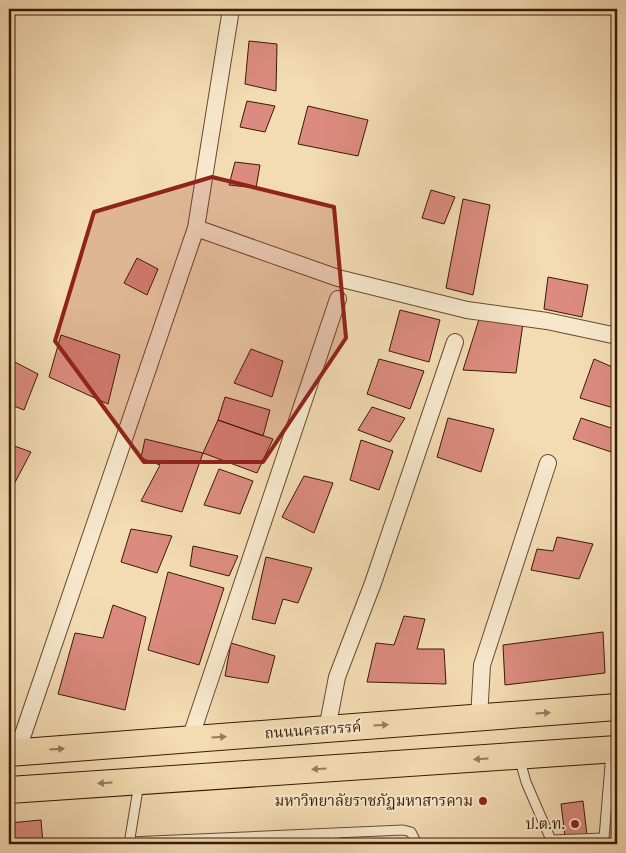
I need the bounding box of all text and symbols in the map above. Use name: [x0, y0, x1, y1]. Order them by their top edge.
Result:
one-way arrow: [536, 709, 552, 717]
street label: ถนนนครสวรรค์: [264, 717, 362, 745]
one-way arrow: [374, 721, 390, 729]
one-way arrow: [212, 733, 228, 741]
one-way arrow: [50, 745, 66, 753]
one-way arrow: [473, 756, 489, 764]
one-way arrow: [311, 766, 327, 774]
one-way arrow: [96, 779, 112, 787]
place label: มหาวิทยาลัยราชภัฏมหาสารคาม: [274, 792, 473, 813]
marker: มหาวิทยาลัยราชภัฏมหาสารคาม: [477, 795, 489, 807]
place label: ป.ต.ท.: [526, 815, 565, 836]
marker: ป.ต.ท.: [569, 818, 581, 830]

